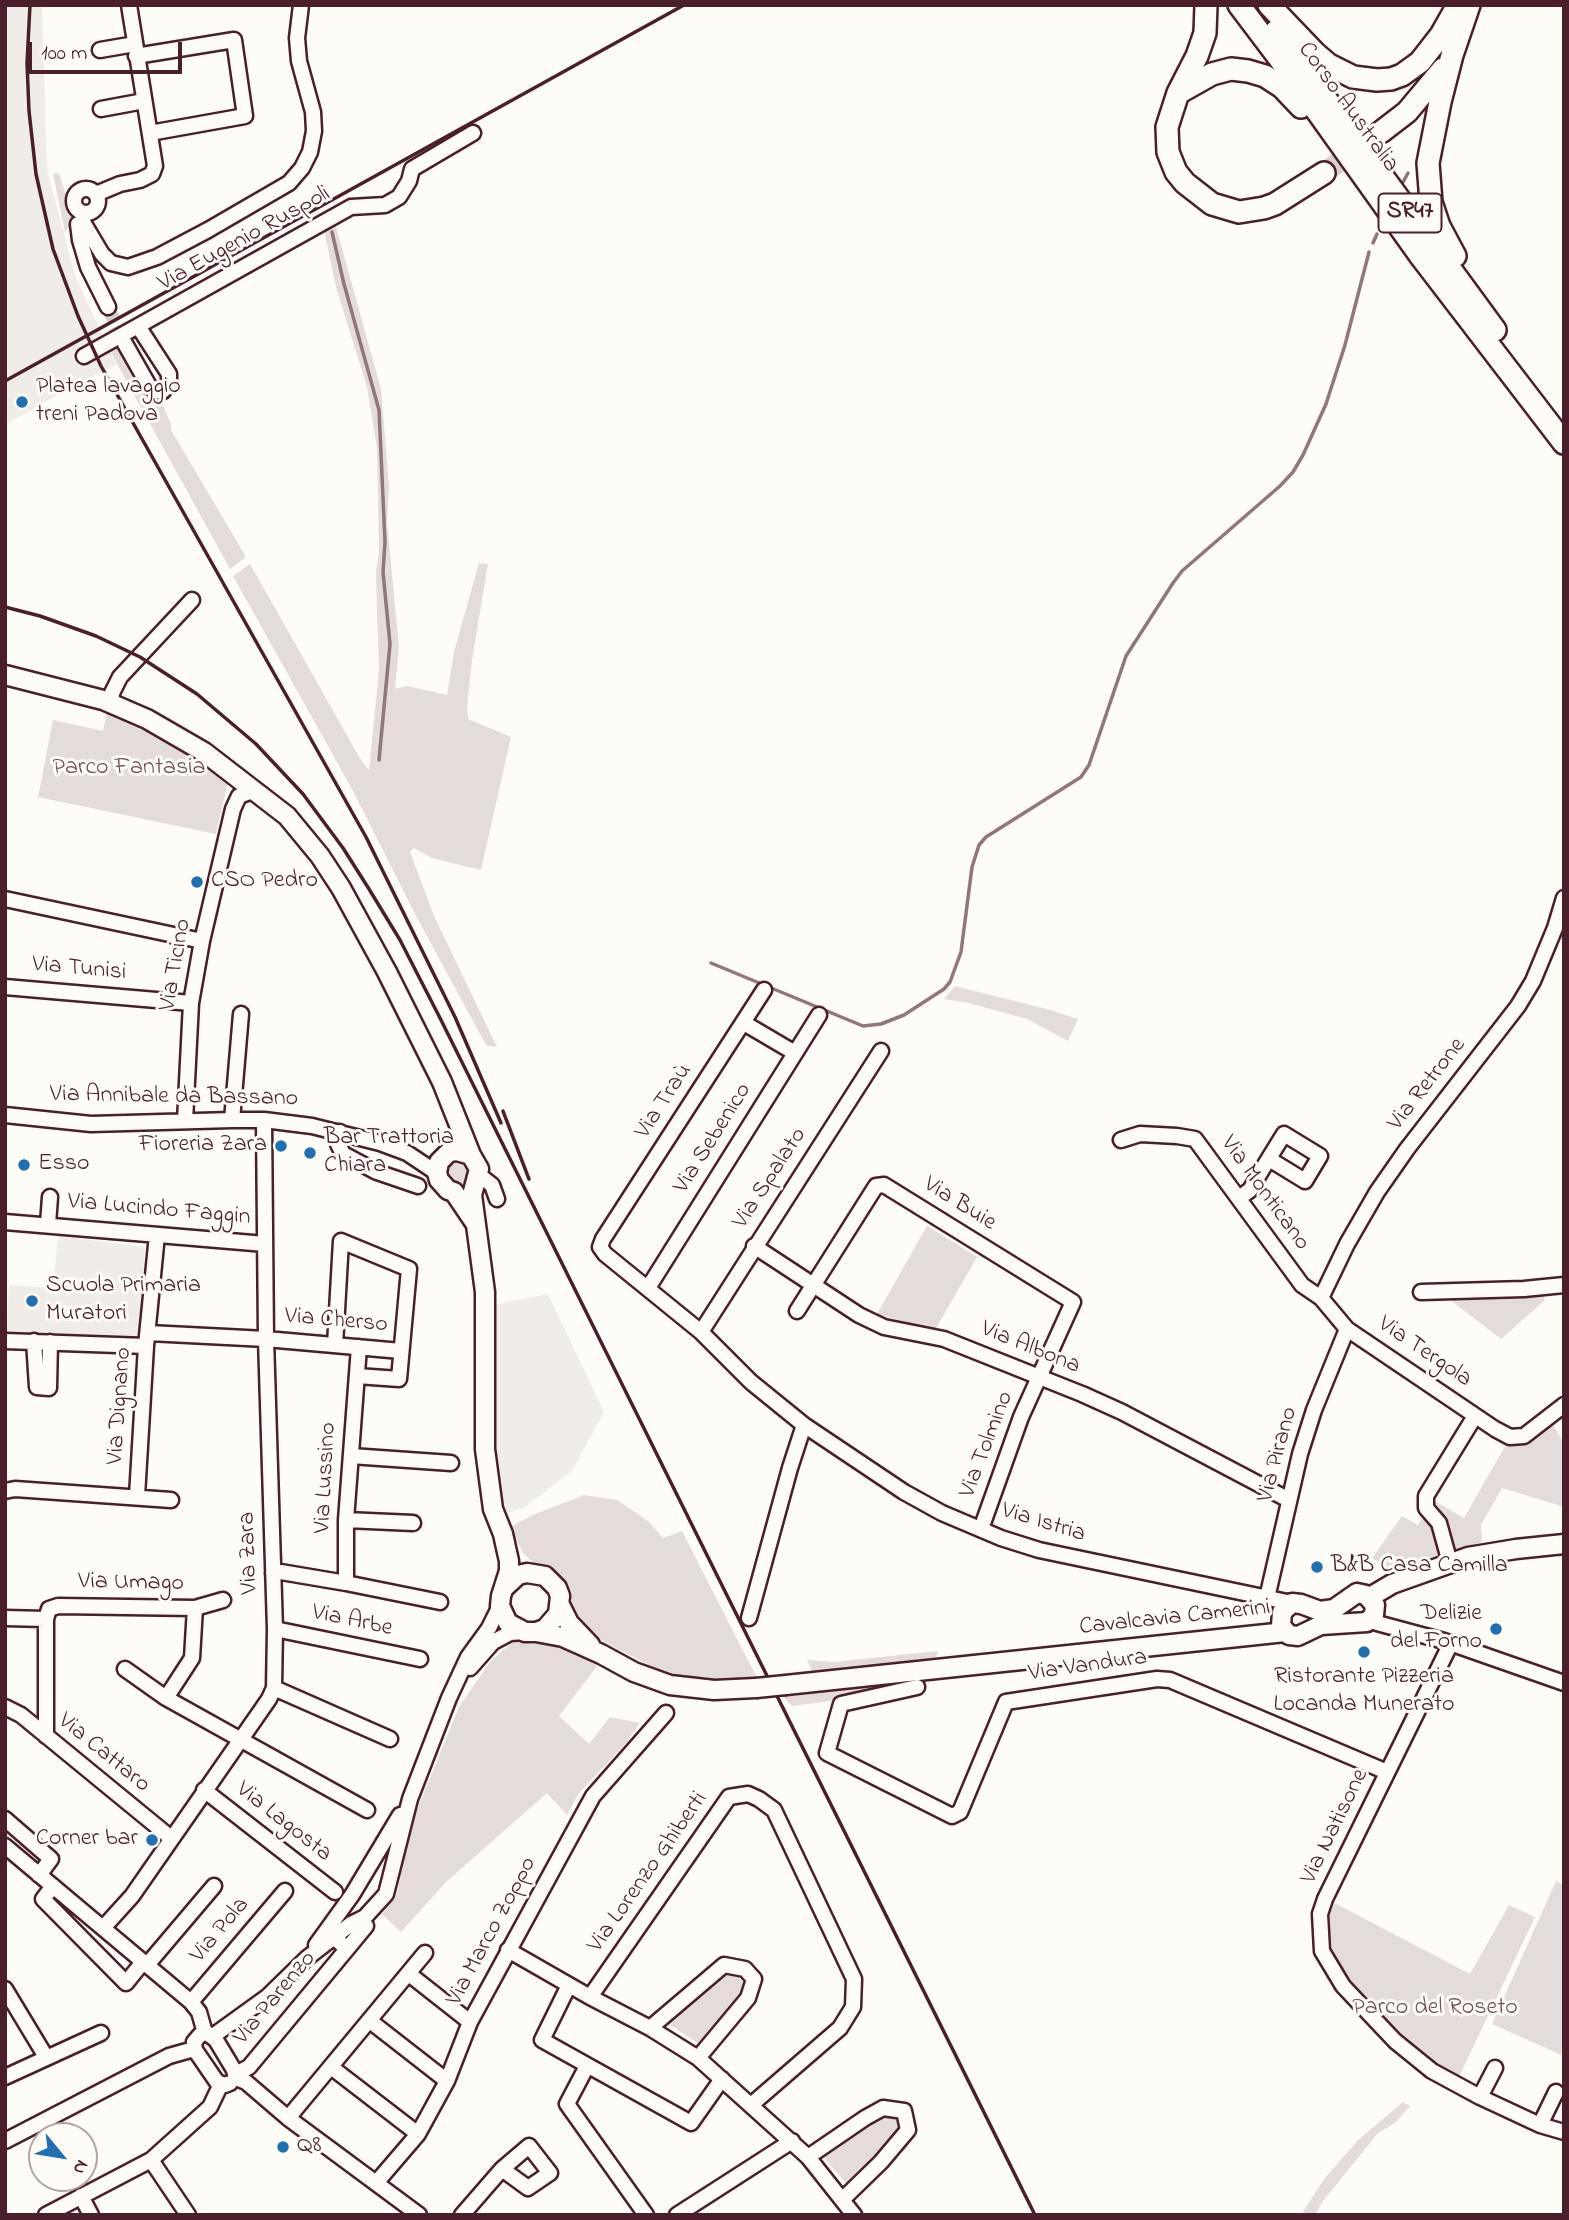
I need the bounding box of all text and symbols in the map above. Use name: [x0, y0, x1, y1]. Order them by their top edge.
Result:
scale bar: [32, 28, 186, 72]
street label: Corso Australia: [1290, 37, 1404, 179]
text: 100 m: [41, 39, 87, 69]
street label: Via Eugenio Ruspoli: [154, 181, 336, 299]
road number: SR47: [1378, 194, 1442, 232]
place label: Platea lavaggio treni Padova: [36, 374, 181, 430]
marker: Platea lavaggio treni Padova: [14, 394, 30, 410]
park label: Parco Fantasia: [53, 755, 205, 783]
place label: CSO Pedro: [211, 868, 318, 896]
marker: CSO Pedro: [189, 874, 205, 890]
street label: Via Ticino: [155, 917, 199, 1013]
street label: Via Tunisi: [31, 952, 127, 988]
street label: Via Retrone: [1383, 1033, 1473, 1137]
street label: Via Traù: [630, 1059, 700, 1145]
street label: Via Sebenico: [669, 1079, 759, 1199]
street label: Via Annibale da Bassano: [50, 1081, 298, 1115]
street label: Via Spalato: [728, 1123, 814, 1235]
place label: Bar Trattoria Chiara: [324, 1125, 454, 1181]
street label: Via Monticano: [1213, 1131, 1315, 1257]
place label: Fioreria Zara: [139, 1132, 267, 1160]
marker: Fioreria Zara: [273, 1138, 289, 1154]
marker: Bar Trattoria Chiara: [302, 1145, 318, 1161]
place label: Esso: [38, 1151, 89, 1179]
marker: Esso: [16, 1157, 32, 1173]
street label: Via Buie: [917, 1171, 1001, 1239]
street label: Via Lucindo Faggin: [66, 1189, 252, 1233]
place label: Scuola Primaria Muratori: [46, 1273, 201, 1329]
marker: Scuola Primaria Muratori: [24, 1293, 40, 1309]
street label: Via Cherso: [283, 1303, 389, 1341]
street label: Via Tergola: [1371, 1311, 1477, 1395]
street label: Via Albona: [976, 1316, 1084, 1382]
street label: Via Dignano: [103, 1346, 139, 1466]
street label: Via Tolmino: [955, 1388, 1021, 1502]
street label: Via Pirano: [1253, 1404, 1305, 1506]
street label: Via Lussino: [310, 1422, 344, 1534]
street label: Via Istria: [997, 1498, 1089, 1550]
street label: Via Zara: [234, 1511, 266, 1595]
place label: B&B Casa Camilla: [1331, 1553, 1508, 1581]
marker: B&B Casa Camilla: [1309, 1559, 1325, 1575]
street label: Via Umago: [78, 1569, 184, 1599]
street label: Cavalcavia Camerini: [1078, 1595, 1272, 1643]
street label: Via Arbe: [309, 1599, 395, 1645]
place label: Delizie del Forno: [1390, 1601, 1482, 1657]
marker: Delizie del Forno: [1488, 1621, 1504, 1637]
street label: Via Vandura: [1027, 1644, 1149, 1690]
marker: Ristorante Pizzeria Locanda Munerato: [1356, 1644, 1372, 1660]
place label: Ristorante Pizzeria Locanda Munerato: [1273, 1664, 1455, 1720]
street label: Via Cattaro: [51, 1708, 155, 1800]
street label: Via Natisone: [1296, 1765, 1376, 1889]
street label: Via Lagosta: [229, 1777, 337, 1869]
street label: Via Lorenzo Ghiberti: [583, 1787, 715, 1959]
place label: Corner bar: [36, 1826, 138, 1854]
marker: Corner bar: [144, 1832, 160, 1848]
street label: Via Marco Zoppo: [442, 1853, 544, 2011]
street label: Via Pola: [185, 1892, 257, 1970]
street label: Via Parenzo: [228, 1946, 324, 2052]
park label: Parco del Roseto: [1352, 1995, 1518, 2023]
north arrow: [28, 2122, 98, 2192]
place label: Q8: [297, 2133, 321, 2161]
marker: Q8: [275, 2139, 291, 2155]
text: N: [65, 2154, 95, 2179]

